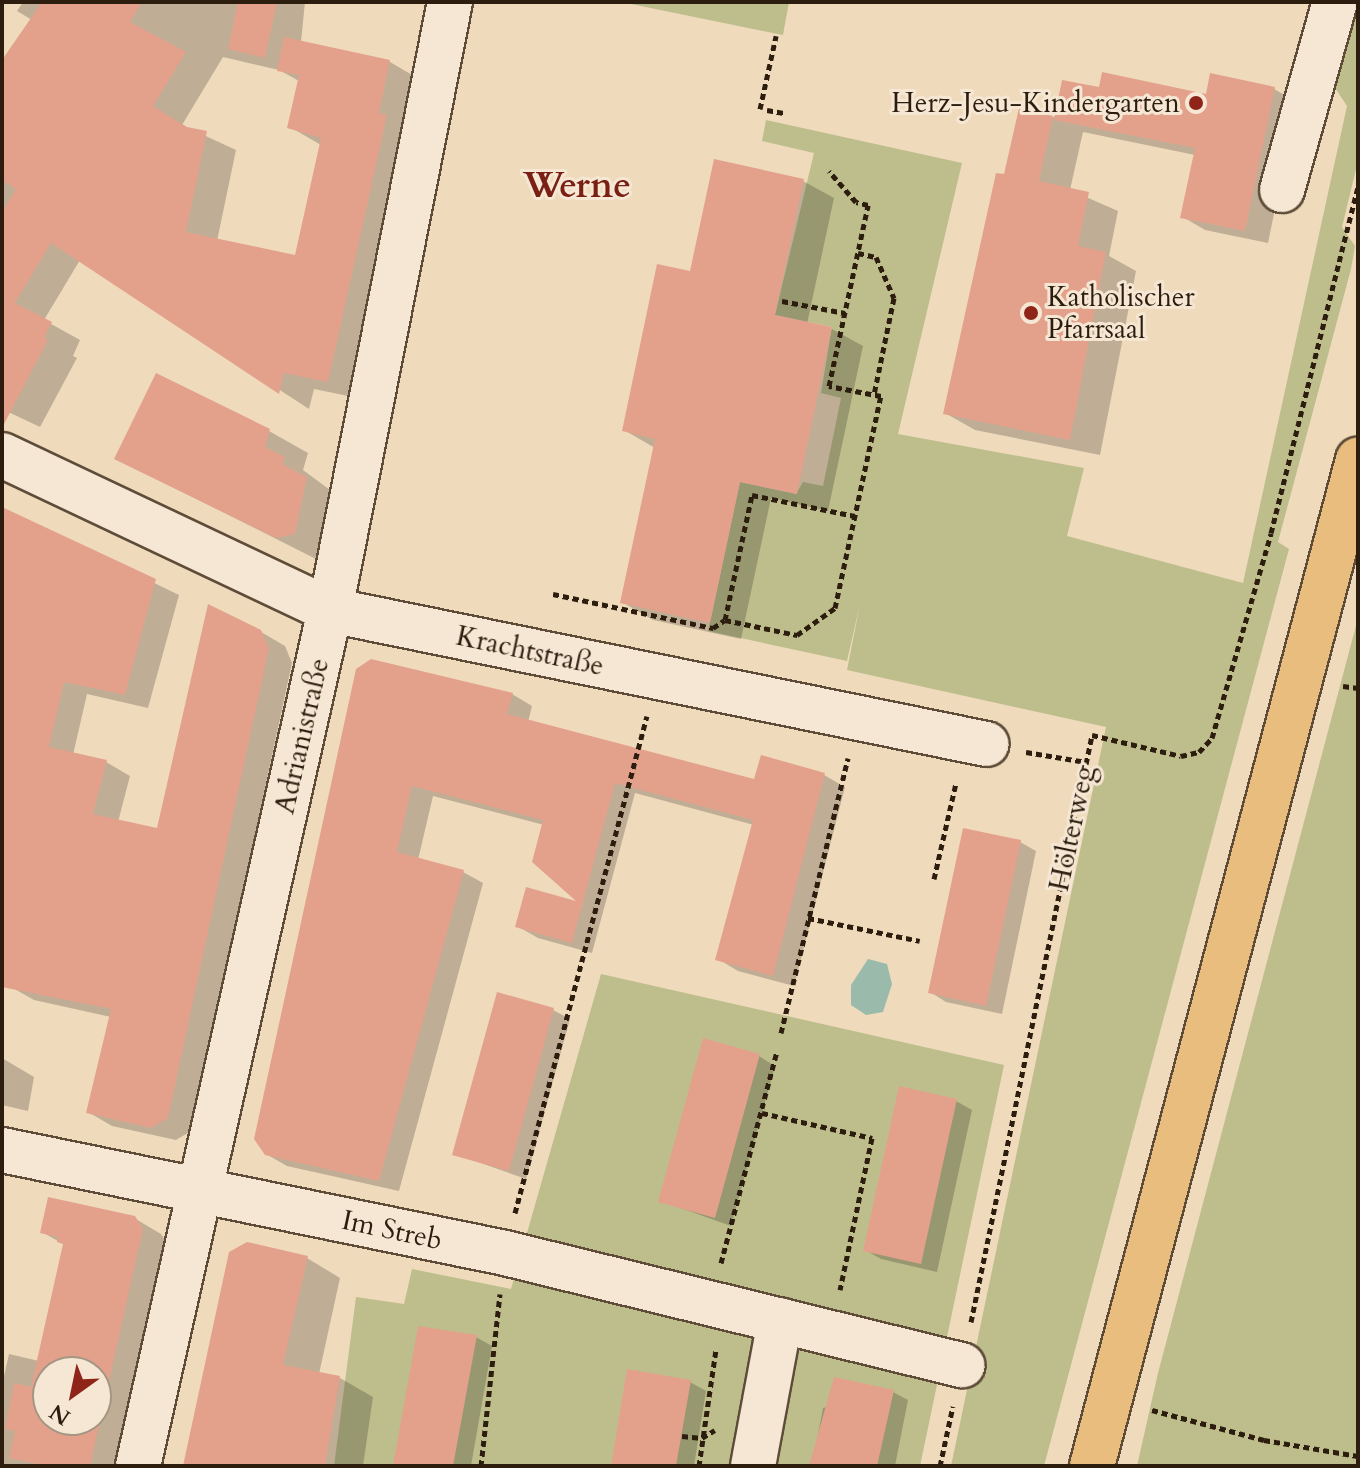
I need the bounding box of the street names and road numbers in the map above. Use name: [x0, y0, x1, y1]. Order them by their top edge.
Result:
street label: Krachtstraße: [453, 619, 607, 683]
street label: Adrianistraße: [268, 655, 336, 817]
street label: Hölterweg: [1042, 762, 1102, 894]
street label: Im Streb: [339, 1203, 445, 1257]

